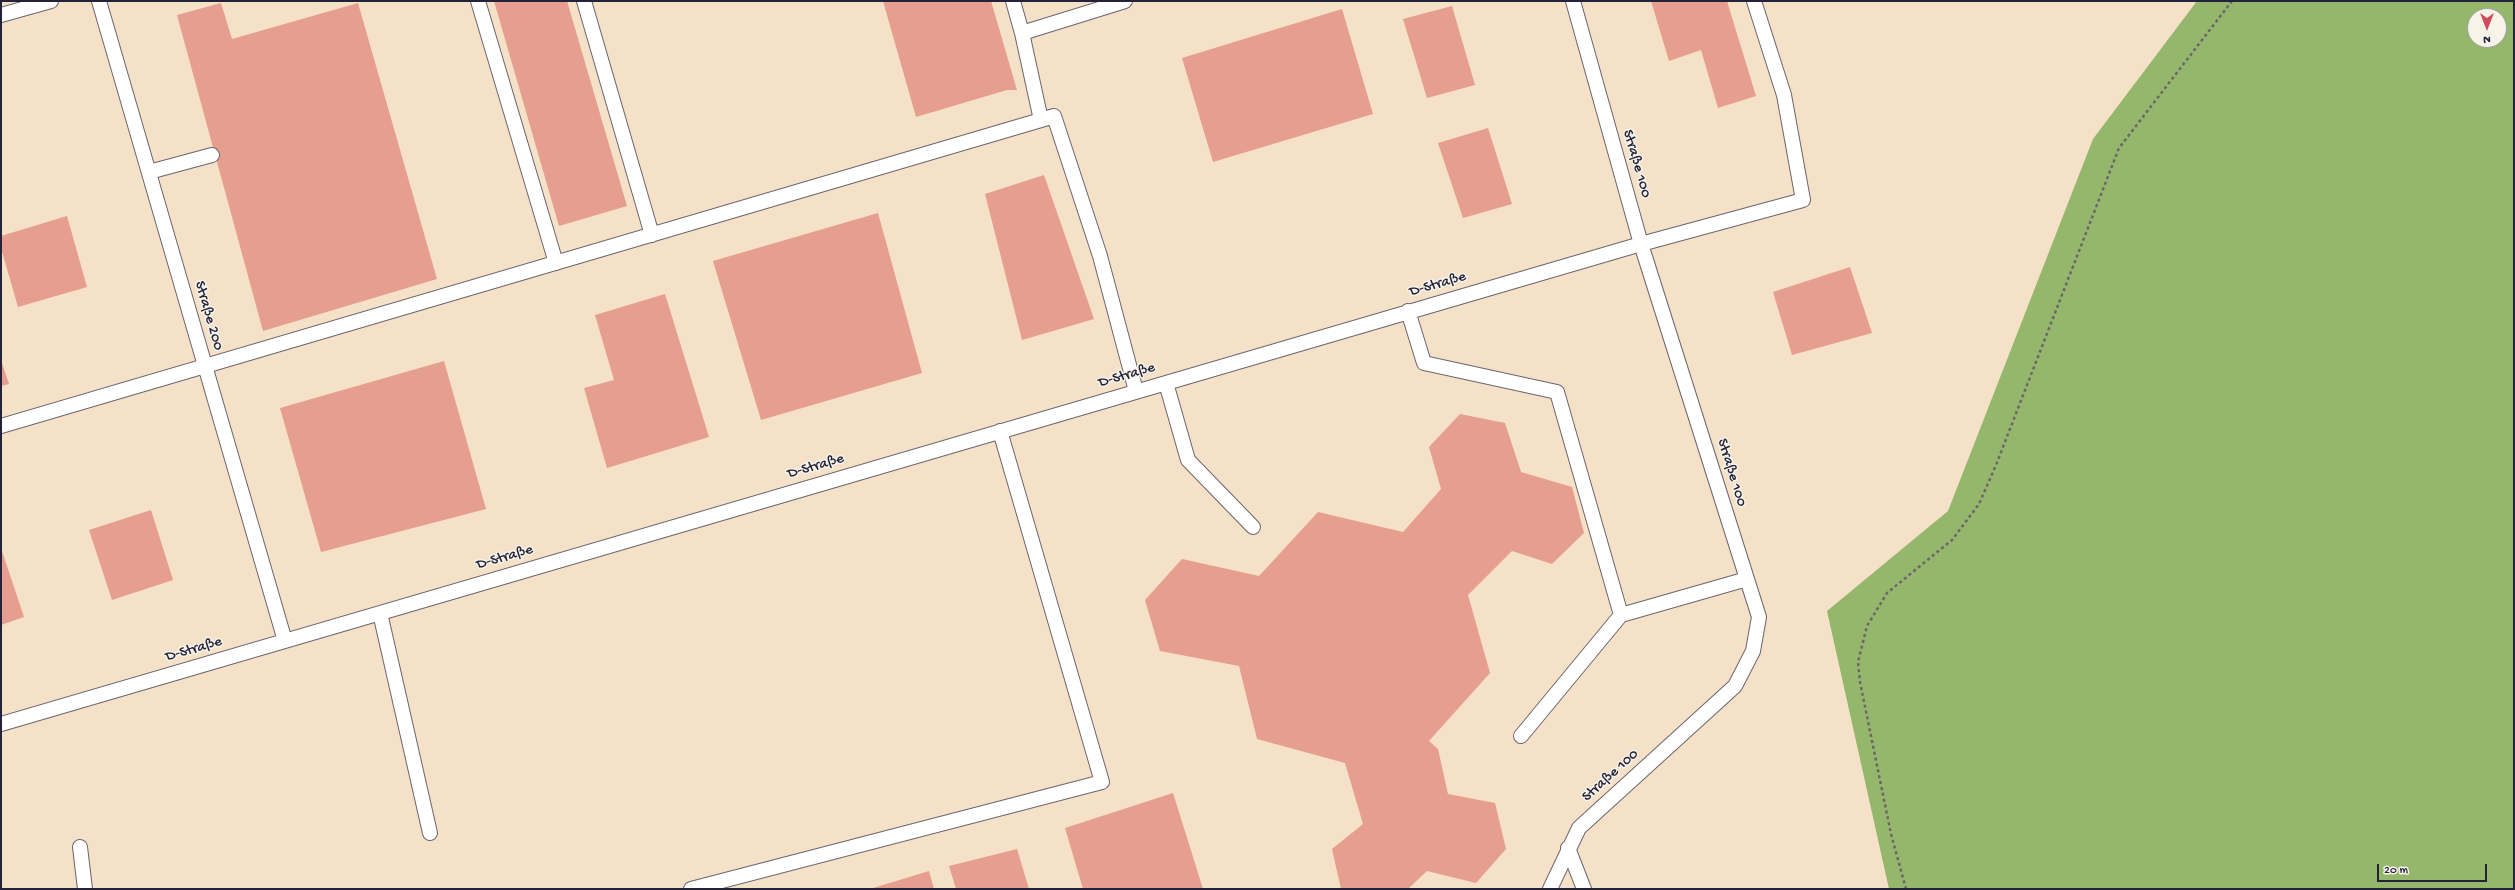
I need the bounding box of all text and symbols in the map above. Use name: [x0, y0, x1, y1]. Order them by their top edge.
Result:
north arrow: [2467, 8, 2507, 48]
text: N: [2483, 33, 2491, 45]
street label: Straße 100: [1618, 128, 1654, 200]
street label: D-Straße: [1408, 268, 1468, 302]
street label: Straße 200: [189, 279, 227, 353]
street label: D-Straße: [1097, 359, 1157, 393]
street label: Straße 100: [1712, 437, 1750, 509]
street label: D-Straße: [786, 450, 846, 484]
street label: D-Straße: [475, 541, 535, 575]
street label: D-Straße: [164, 633, 224, 667]
street label: Straße 100: [1579, 746, 1643, 806]
scale bar: [2379, 856, 2489, 882]
text: 20 m: [2384, 864, 2408, 878]

